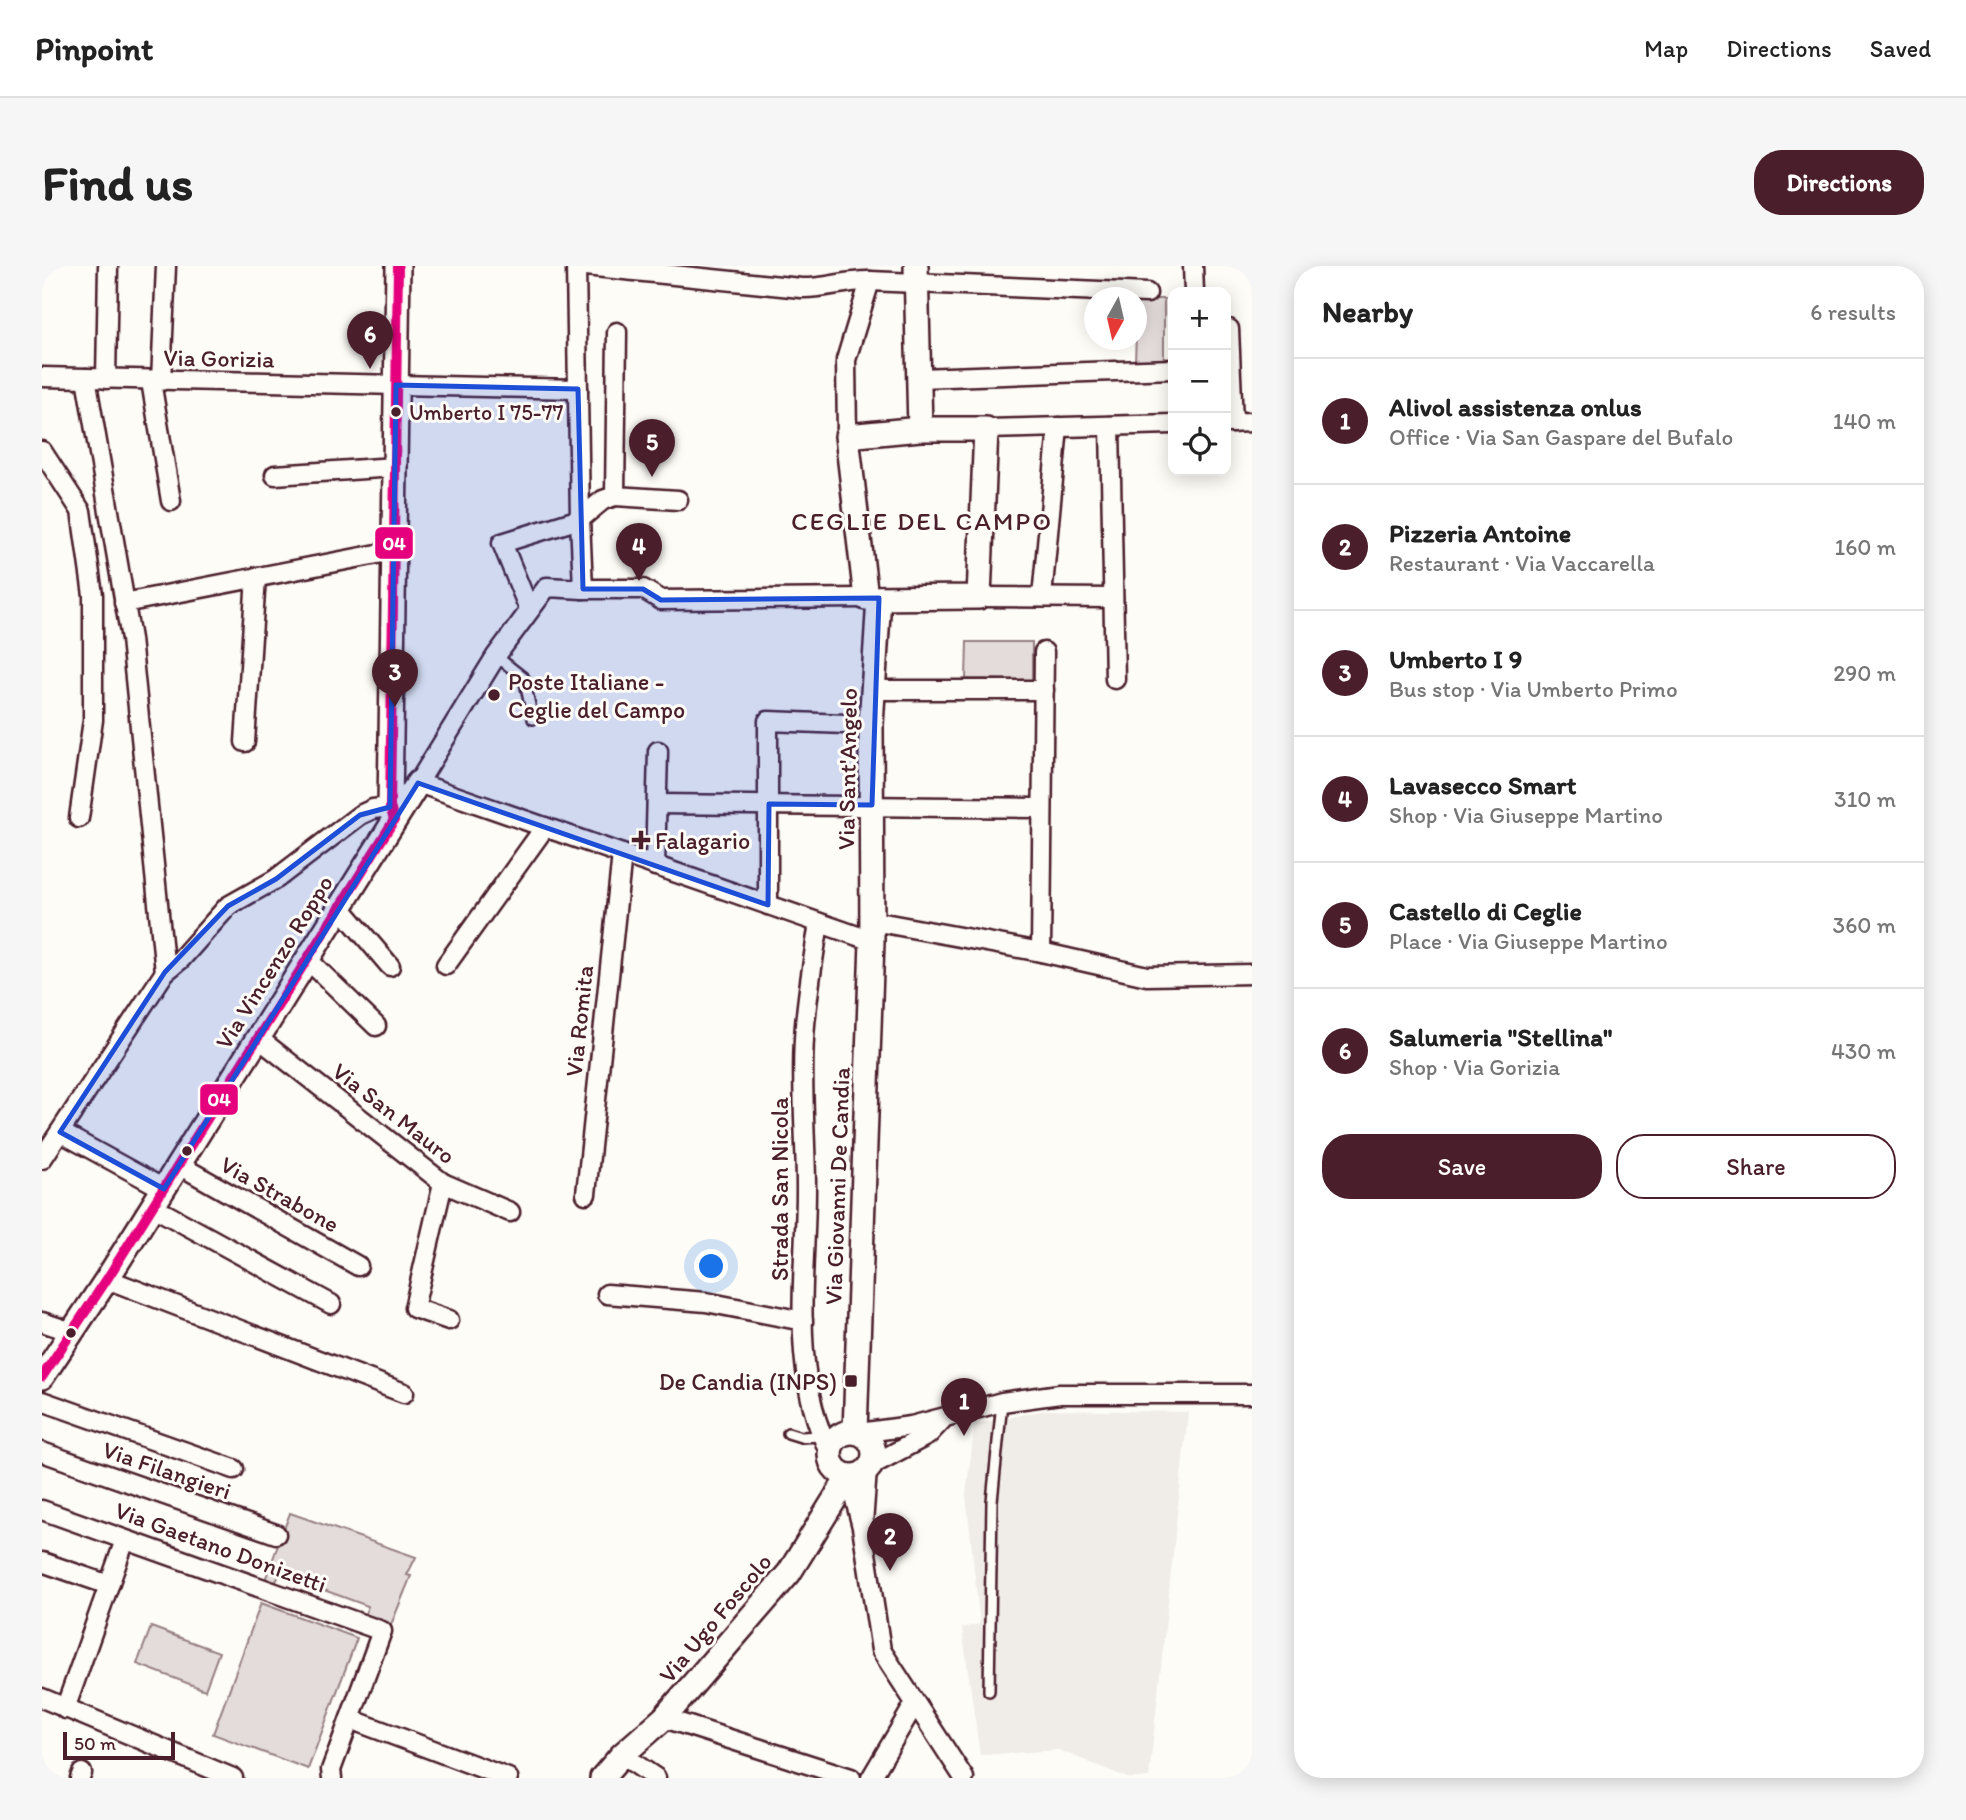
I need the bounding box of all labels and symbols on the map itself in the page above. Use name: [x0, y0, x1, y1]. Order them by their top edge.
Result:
north arrow: [1084, 287, 1147, 350]
pin: 6: [347, 311, 393, 369]
street label: Via Gorizia: [163, 343, 276, 373]
place label: Umberto I 75-77: [409, 399, 564, 426]
marker: Umberto I 75-77: [389, 405, 403, 419]
pin: 5: [629, 419, 675, 477]
district label: CEGLIE DEL CAMPO: [791, 505, 1053, 537]
pin: 4: [616, 523, 662, 581]
line badge: 04: [374, 526, 414, 560]
text: 04: [382, 532, 406, 555]
pin: 3: [372, 649, 418, 707]
place label: Poste Italiane - Ceglie del Campo: [508, 667, 685, 724]
marker: Poste Italiane - Ceglie del Campo: [486, 687, 502, 703]
street label: Via Sant'Angelo: [831, 688, 863, 850]
place label: Falagario: [655, 826, 750, 855]
marker: Falagario: [633, 832, 649, 848]
street label: Via Vincenzo Roppo: [209, 870, 339, 1054]
street label: Via Romita: [559, 964, 599, 1078]
street label: Via San Mauro: [327, 1056, 461, 1170]
street label: Via Giovanni De Candia: [818, 1066, 856, 1306]
line badge: 04: [199, 1083, 239, 1116]
text: 04: [207, 1088, 231, 1111]
street label: Strada San Nicola: [765, 1096, 794, 1281]
unlabelled marker: [180, 1144, 194, 1158]
street label: Via Strabone: [216, 1149, 344, 1239]
your location: [694, 1249, 728, 1283]
unlabelled marker: [64, 1326, 78, 1340]
place label: De Candia (INPS): [659, 1367, 837, 1396]
marker: De Candia (INPS): [843, 1373, 859, 1389]
pin: 1: [941, 1378, 987, 1436]
street label: Via Filangieri: [99, 1435, 235, 1505]
street label: Via Gaetano Donizetti: [111, 1495, 331, 1599]
pin: 2: [867, 1513, 913, 1571]
street label: Via Ugo Foscolo: [652, 1547, 778, 1689]
scale bar: [63, 1729, 175, 1761]

